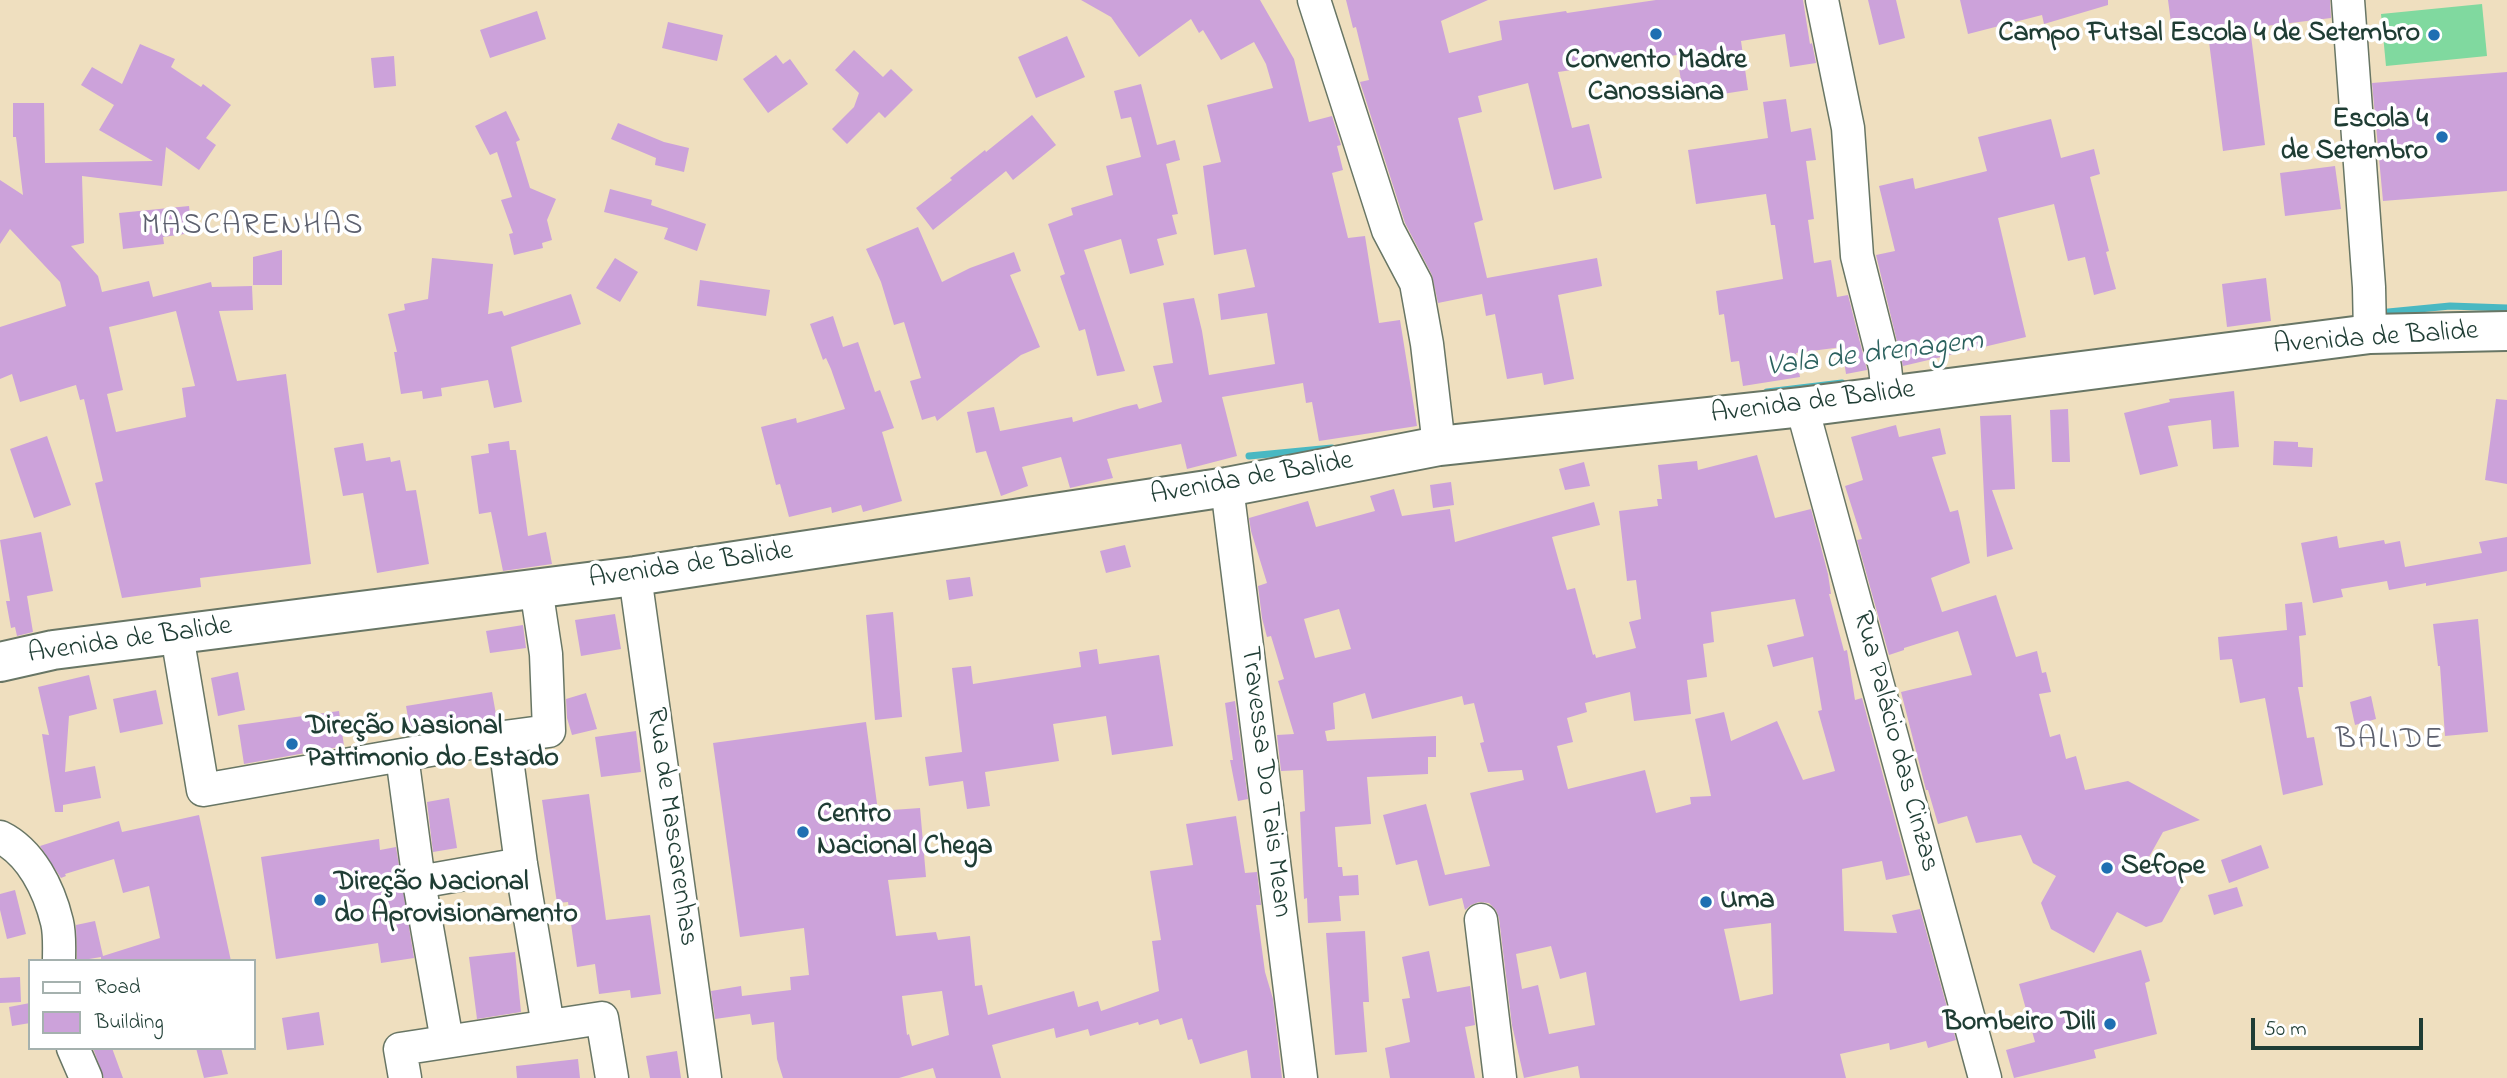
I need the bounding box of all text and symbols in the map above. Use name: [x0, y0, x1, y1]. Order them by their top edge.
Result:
place label: Campo Futsal Escola 4 de Setembro: [1998, 18, 2420, 52]
marker: Convento Madre Canossiana: [1648, 26, 1664, 42]
marker: Campo Futsal Escola 4 de Setembro: [2426, 27, 2442, 43]
place label: Convento Madre Canossiana: [1565, 45, 1747, 111]
place label: Escola 4 de Setembro: [2280, 104, 2428, 170]
marker: Escola 4 de Setembro: [2434, 129, 2450, 145]
district label: MASCARENHAS: [143, 210, 363, 246]
street label: Avenida de Balide: [2272, 316, 2480, 364]
water label: Vala de drenagem: [1765, 325, 1985, 387]
street label: Avenida de Balide: [1709, 375, 1917, 433]
street label: Avenida de Balide: [1148, 446, 1356, 514]
street label: Avenida de Balide: [587, 536, 795, 598]
street label: Rua Palácio das Cinzas: [1843, 608, 1945, 876]
street label: Avenida de Balide: [26, 611, 234, 673]
street label: Travessa Do Tais Mean: [1231, 645, 1297, 919]
street label: Rua de Mascarenhas: [637, 706, 703, 948]
place label: Direção Nasional Patrimonio do Estado: [306, 711, 559, 777]
district label: BALIDE: [2336, 724, 2444, 760]
marker: Direção Nasional Patrimonio do Estado: [284, 736, 300, 752]
place label: Centro Nacional Chega: [817, 799, 993, 865]
marker: Centro Nacional Chega: [795, 824, 811, 840]
place label: Sefope: [2121, 851, 2205, 885]
marker: Sefope: [2099, 860, 2115, 876]
place label: Direção Nacional do Aprovisionamento: [334, 867, 578, 933]
place label: Uma: [1720, 885, 1775, 919]
marker: Direção Nacional do Aprovisionamento: [312, 892, 328, 908]
marker: Uma: [1698, 894, 1714, 910]
legend: [28, 959, 256, 1050]
text: Road: [95, 973, 141, 1003]
scale bar: [2255, 1004, 2426, 1048]
place label: Bombeiro Dili: [1943, 1007, 2096, 1041]
text: Building: [95, 1008, 164, 1038]
text: 50 m: [2264, 1015, 2307, 1045]
marker: Bombeiro Dili: [2102, 1016, 2118, 1032]

